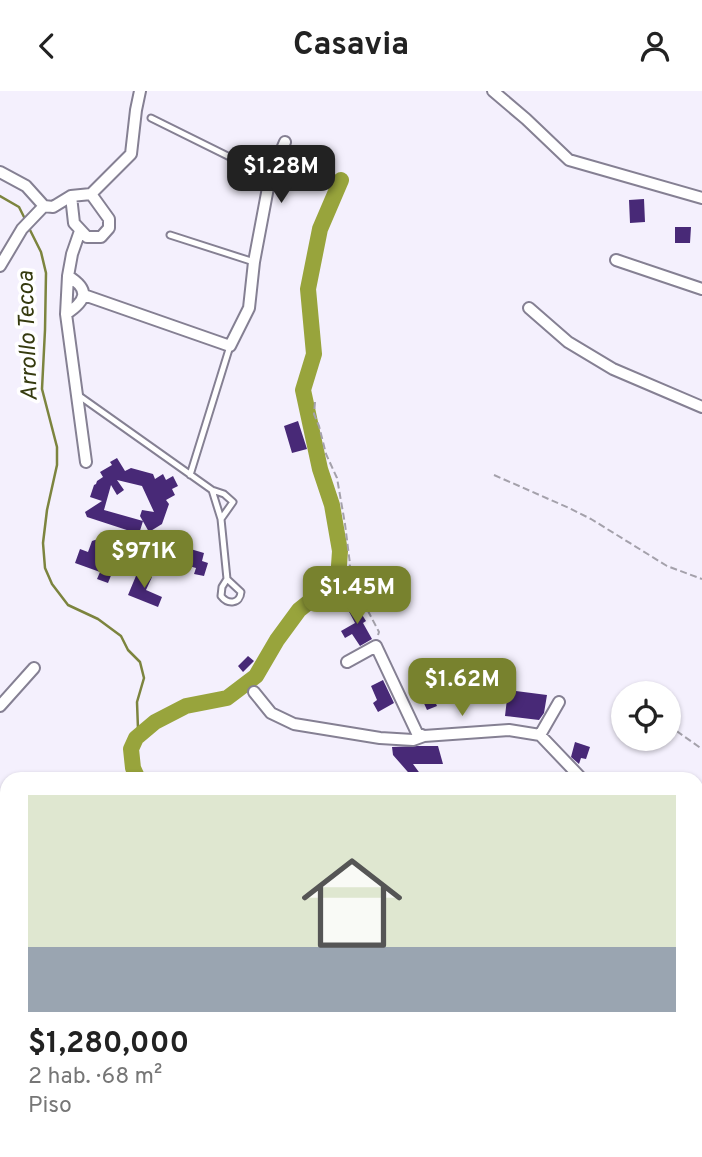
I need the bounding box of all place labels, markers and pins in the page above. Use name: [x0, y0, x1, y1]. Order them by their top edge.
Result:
pin: $1.28M: [224, 145, 338, 205]
pin: $971K: [95, 531, 193, 590]
pin: $1.45M: [300, 567, 414, 626]
pin: $1.62M: [405, 659, 519, 718]

